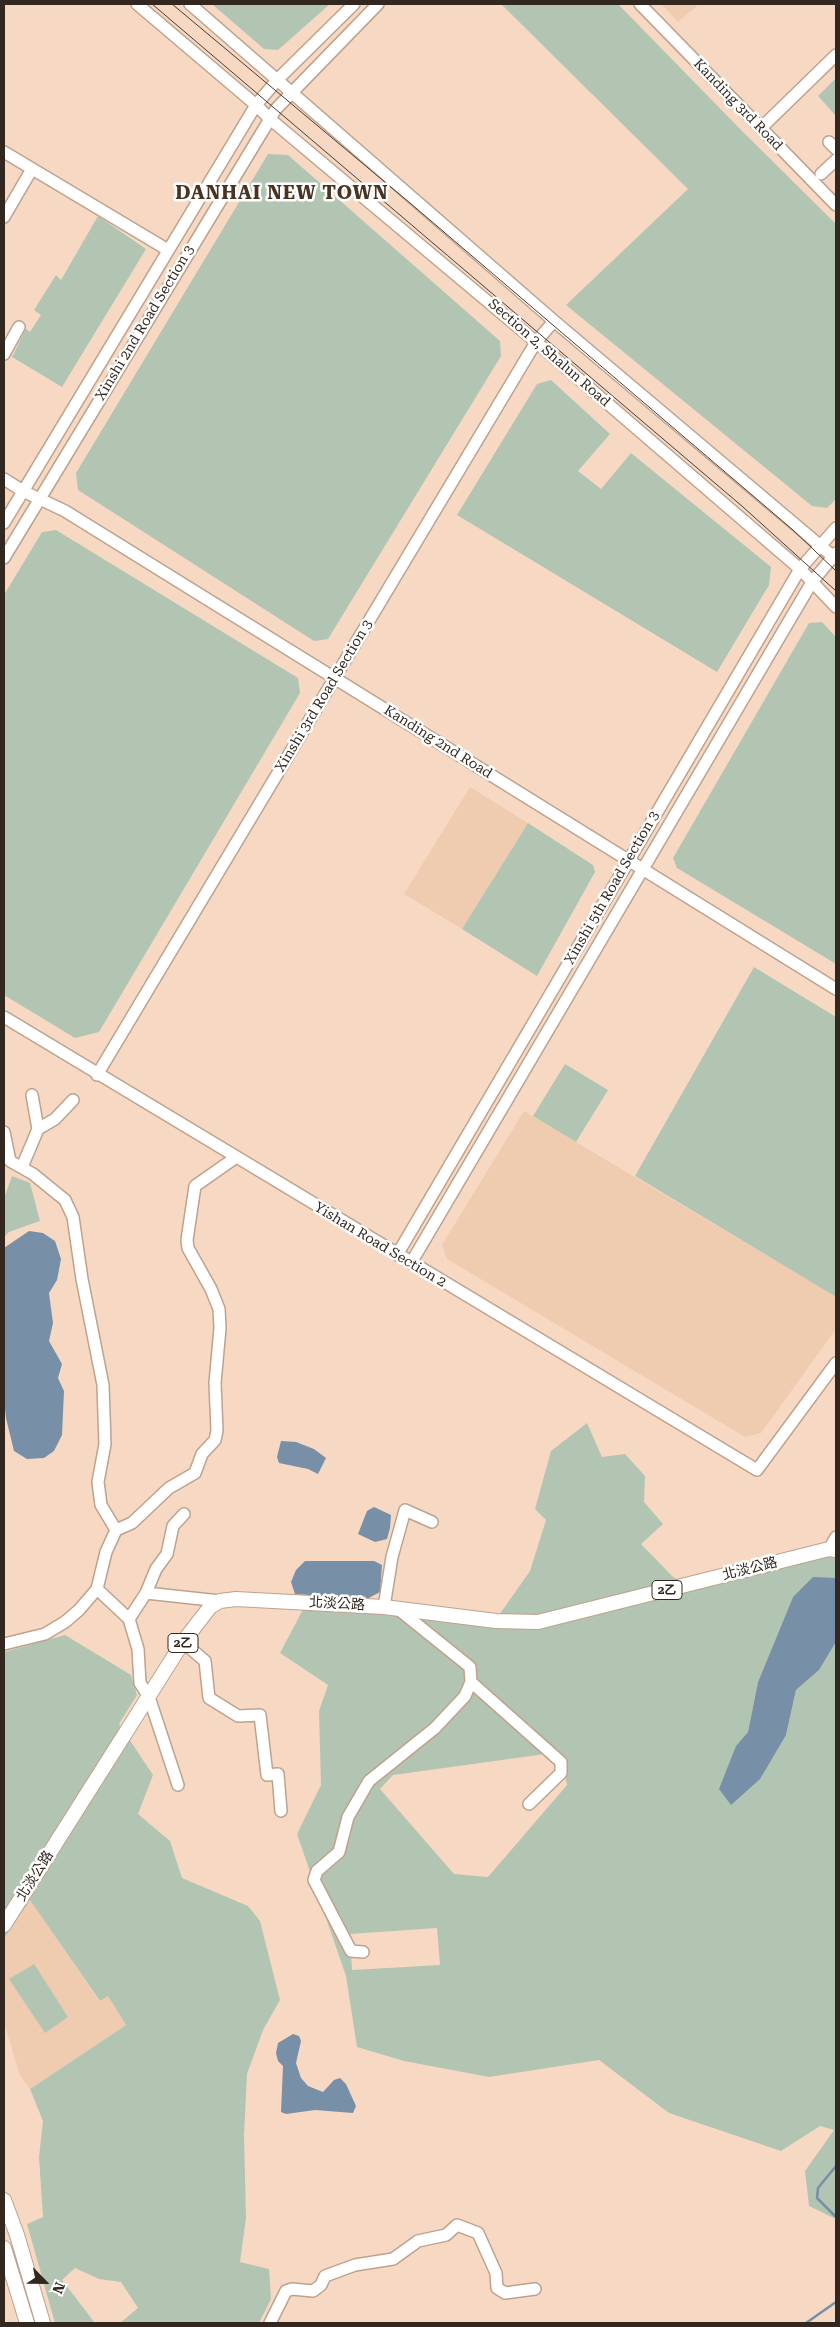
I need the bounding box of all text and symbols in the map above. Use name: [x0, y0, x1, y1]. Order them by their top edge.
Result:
street label: Kanding 3rd Road: [690, 56, 786, 154]
district label: DANHAI NEW TOWN: [173, 182, 391, 204]
street label: Xinshi 2nd Road Section 3: [92, 242, 198, 404]
street label: Section 2, Shalun Road: [485, 295, 613, 411]
street label: Xinshi 3rd Road Section 3: [272, 617, 376, 775]
street label: Kanding 2nd Road: [381, 702, 495, 782]
street label: Xinshi 5th Road Section 3: [561, 808, 663, 968]
street label: Yishan Road Section 2: [311, 1199, 449, 1291]
street label: 北淡公路: [721, 1554, 779, 1584]
road number: 2乙: [652, 1580, 682, 1600]
street label: 北淡公路: [309, 1594, 365, 1614]
road number: 2乙: [168, 1634, 198, 1652]
street label: 北淡公路: [13, 1848, 57, 1904]
north arrow: [20, 2257, 70, 2307]
text: N: [49, 2280, 68, 2296]

